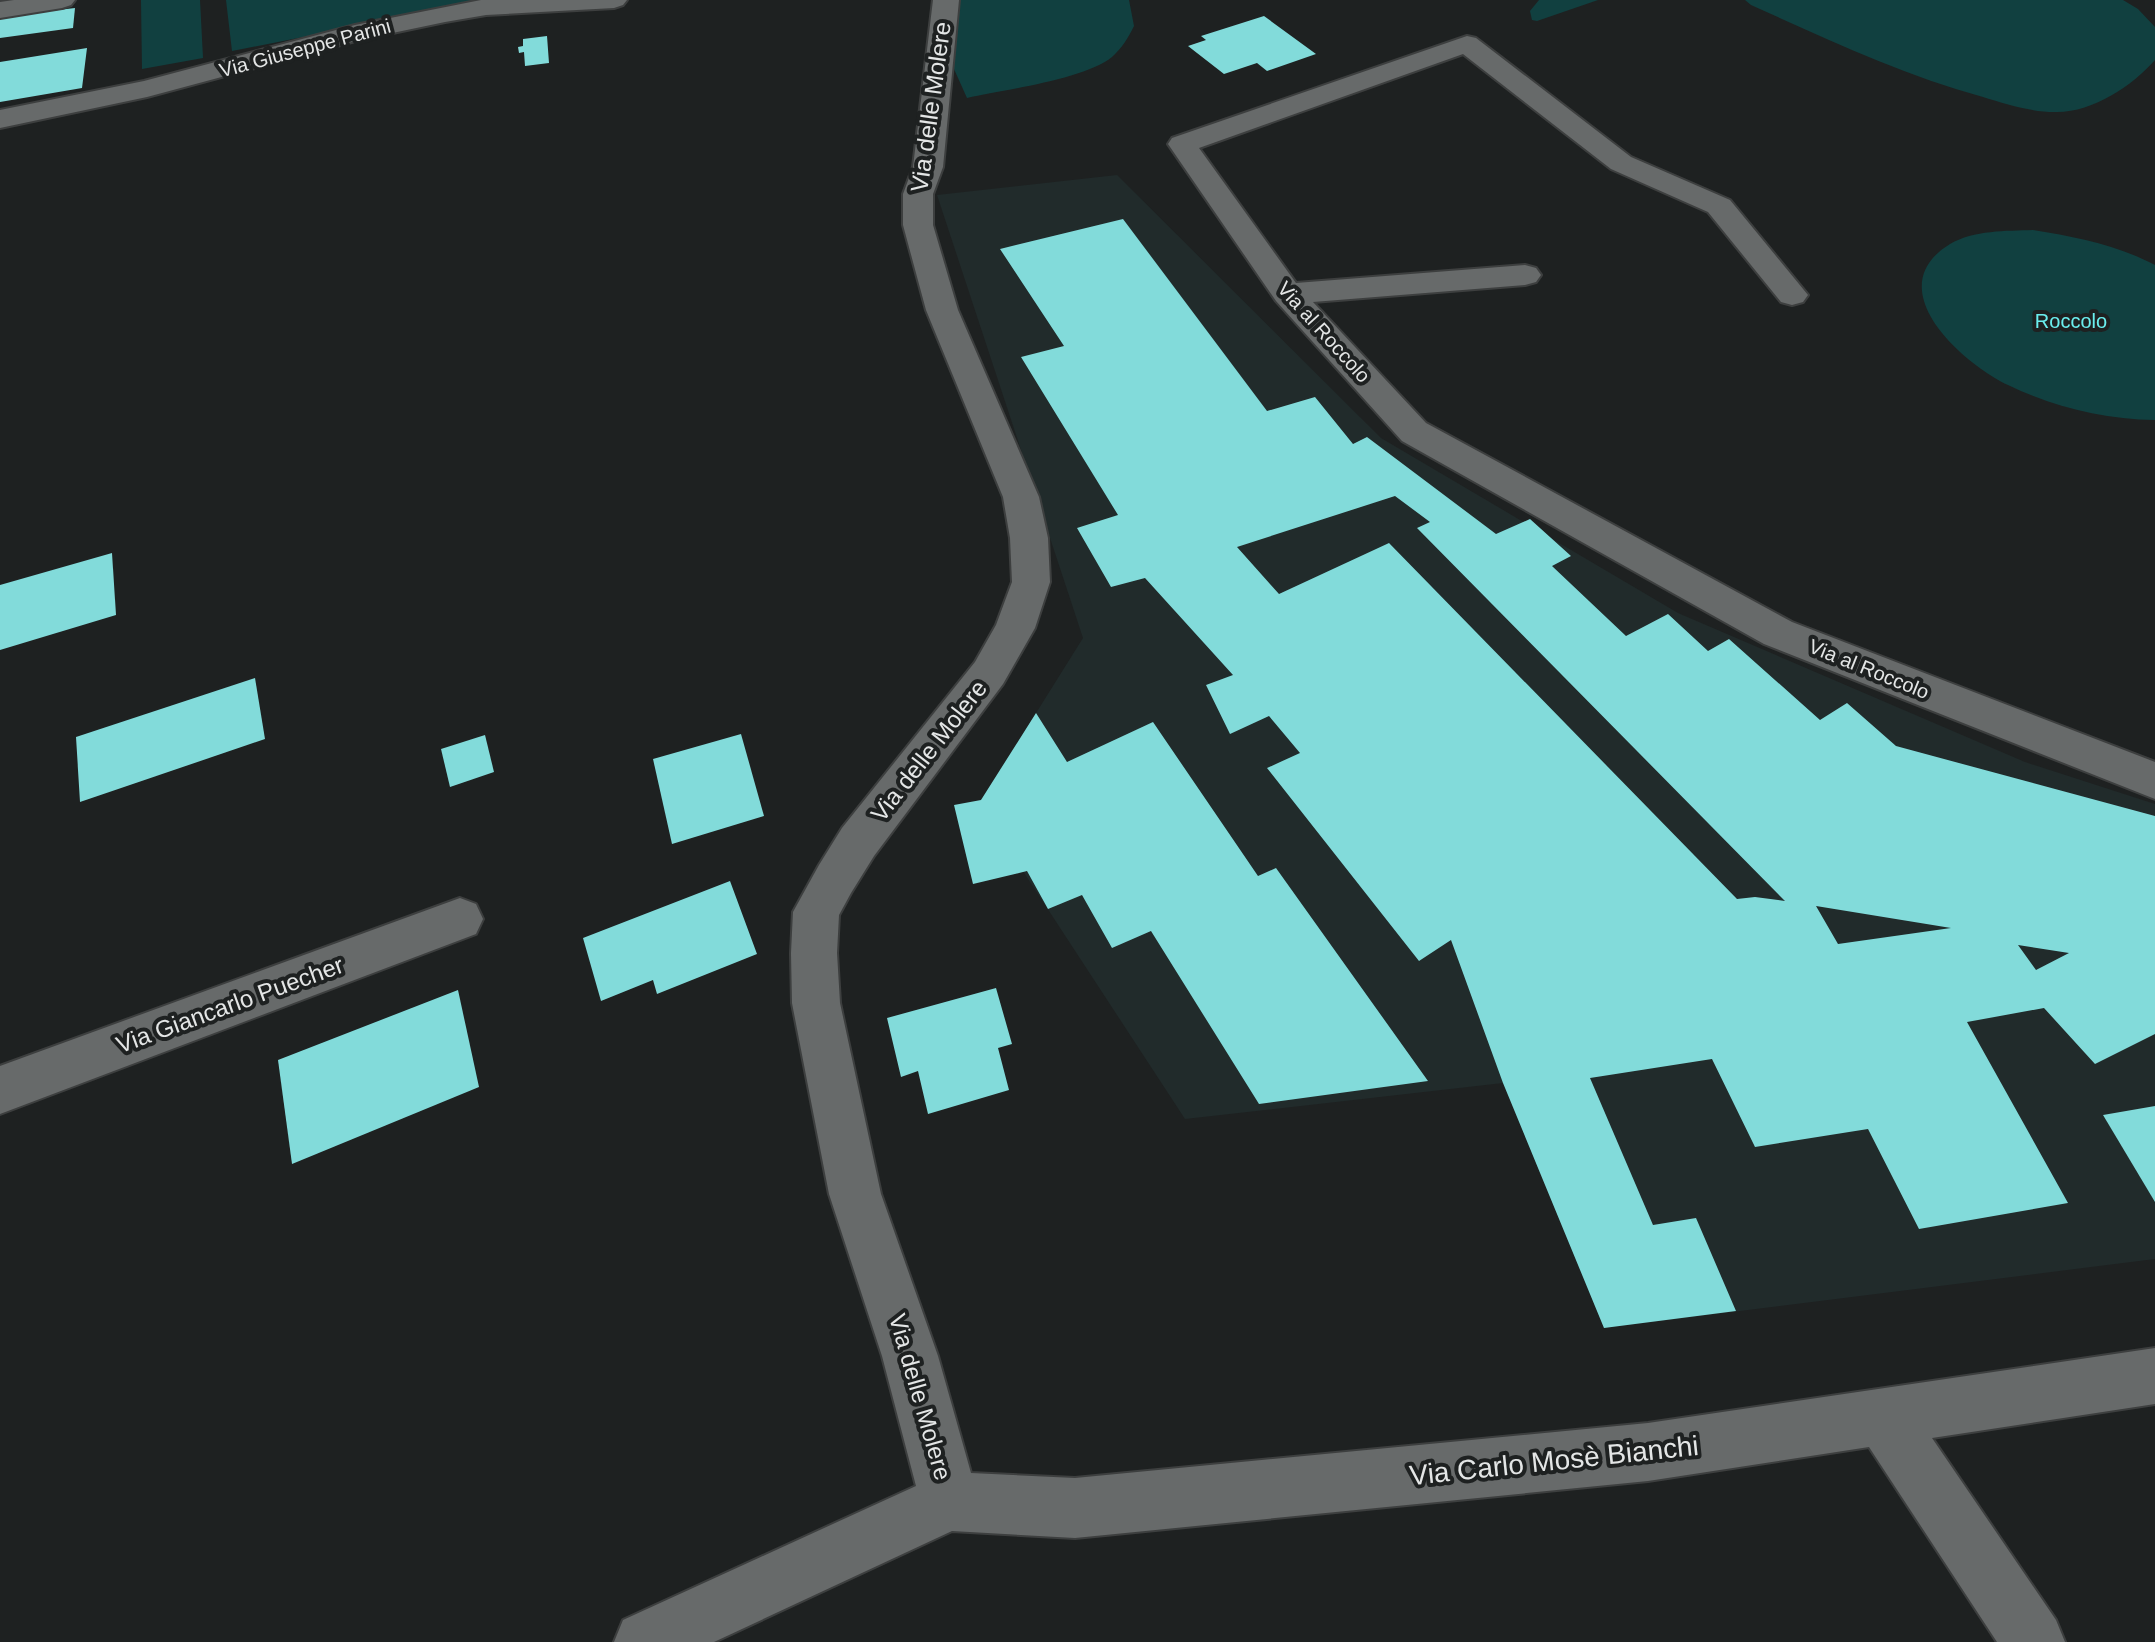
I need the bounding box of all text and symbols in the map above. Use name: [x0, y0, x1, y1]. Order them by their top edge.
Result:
street label: Via Giuseppe Parini: [217, 15, 393, 81]
street label: Via delle Molere: [905, 20, 956, 194]
street label: Via al Roccolo: [1273, 277, 1375, 387]
park label: Roccolo: [2035, 310, 2107, 332]
street label: Via al Roccolo: [1806, 635, 1932, 703]
street label: Via delle Molere: [865, 675, 992, 827]
street label: Via Giancarlo Puecher: [113, 951, 347, 1058]
street label: Via delle Molere: [884, 1311, 957, 1483]
street label: Via Carlo Mosè Bianchi: [1408, 1430, 1700, 1491]

